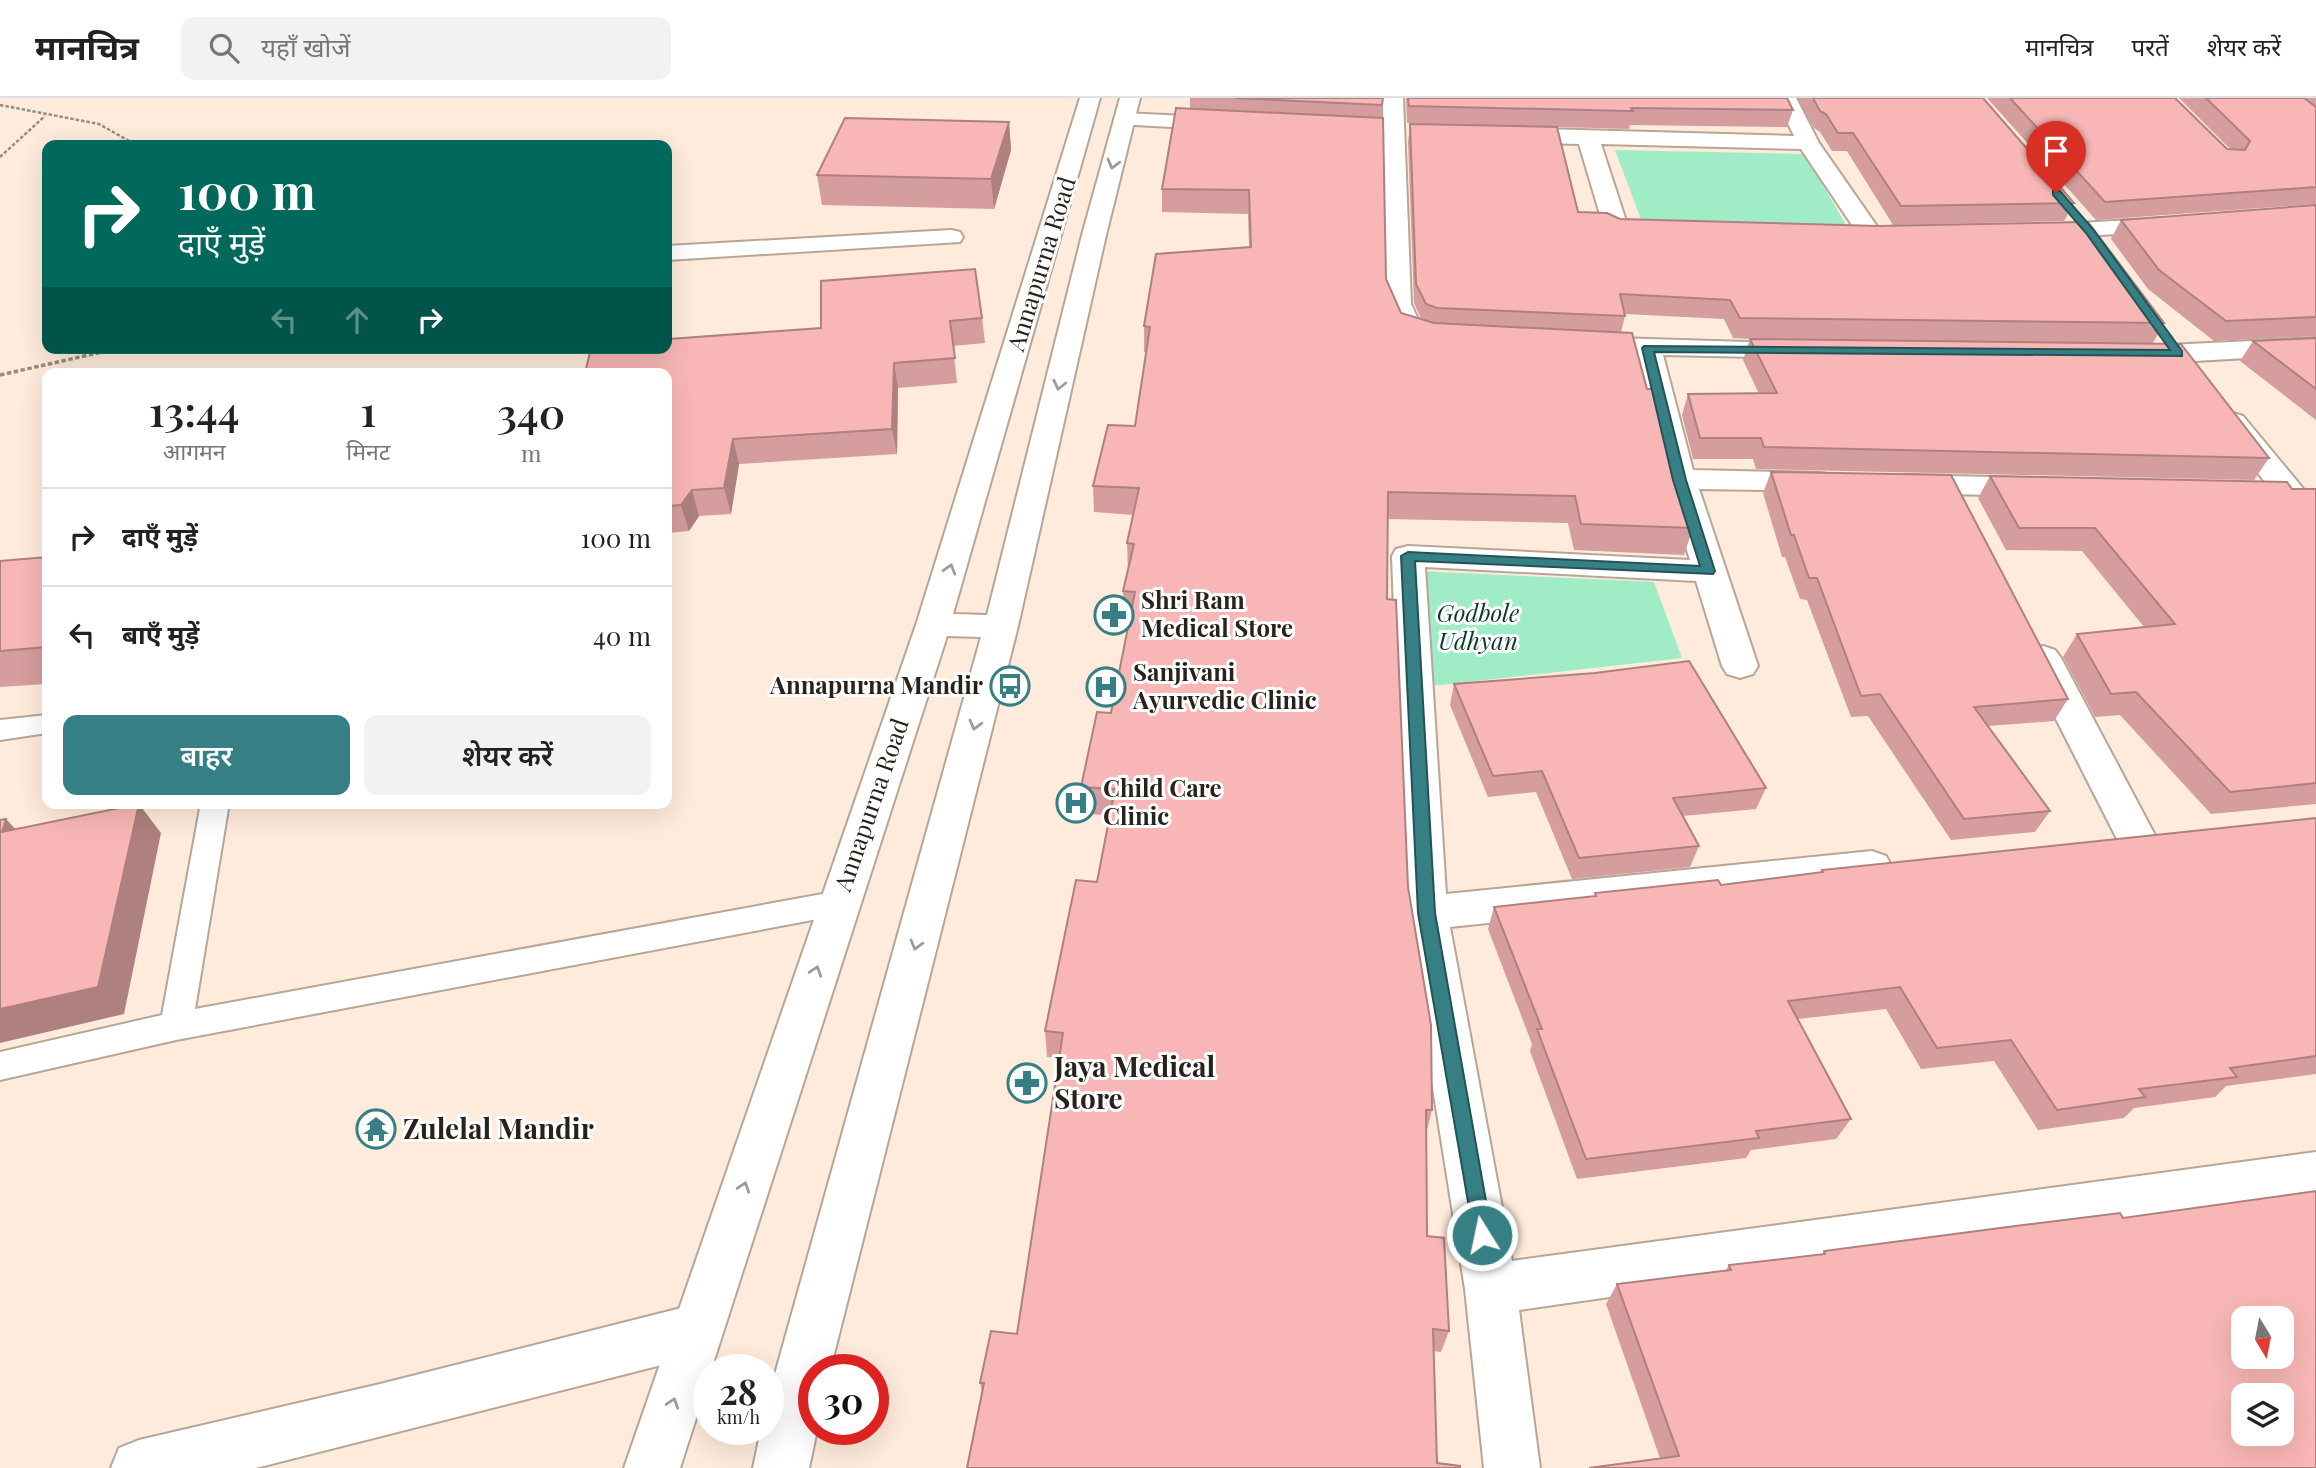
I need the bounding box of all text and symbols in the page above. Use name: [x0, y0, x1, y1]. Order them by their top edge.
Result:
search box: [181, 17, 671, 80]
text: मानचित्र: [35, 24, 139, 68]
icon: search: [205, 29, 243, 67]
text: यहाँ खोजें: [261, 29, 350, 64]
text: मानचित्र: [2025, 30, 2094, 62]
text: परतें: [2132, 30, 2169, 62]
text: शेयर करें: [2207, 30, 2281, 62]
pin: [2026, 121, 2086, 193]
icon: arrive: [2037, 132, 2075, 170]
text: 100 m: [178, 157, 316, 222]
one-way arrow: [1107, 158, 1121, 170]
icon: right: [63, 168, 154, 259]
street label: Annapurna Road: [998, 172, 1082, 356]
text: दाएँ मुड़ें: [178, 220, 265, 263]
icon: left: [265, 301, 303, 339]
icon: ahead: [338, 301, 376, 339]
icon: right: [411, 301, 449, 339]
one-way arrow: [1052, 379, 1067, 391]
text: 13:44: [149, 382, 239, 438]
text: 1: [360, 382, 376, 438]
text: 340: [497, 384, 565, 440]
text: आगमन: [163, 435, 226, 466]
text: मिनट: [346, 435, 390, 466]
text: m: [521, 437, 541, 468]
icon: right: [63, 518, 101, 556]
text: दाएँ मुड़ें: [122, 518, 198, 553]
text: 100 m: [581, 520, 651, 555]
one-way arrow: [941, 564, 956, 576]
place label: Shri Ram Medical Store: [1141, 583, 1293, 643]
pharmacy icon: Shri Ram Medical Store: [1093, 594, 1135, 636]
park label: Godbole Udhyan: [1437, 596, 1519, 656]
icon: left: [63, 616, 101, 654]
text: बाएँ मुड़ें: [122, 616, 199, 651]
text: 40 m: [593, 618, 651, 653]
place label: Sanjivani Ayurvedic Clinic: [1132, 655, 1317, 715]
bus stop icon: Annapurna Mandir: [989, 665, 1031, 707]
hospital icon: Sanjivani Ayurvedic Clinic: [1085, 666, 1127, 708]
place label: Annapurna Mandir: [769, 668, 984, 700]
street label: Annapurna Road: [825, 714, 915, 896]
button: बाहर: [63, 715, 350, 795]
button: शेयर करें: [364, 715, 651, 795]
one-way arrow: [969, 719, 983, 731]
place label: Child Care Clinic: [1103, 771, 1222, 831]
hospital icon: Child Care Clinic: [1055, 782, 1097, 824]
one-way arrow: [910, 938, 925, 950]
one-way arrow: [808, 966, 823, 978]
place label: Jaya Medical Store: [1053, 1047, 1215, 1116]
pharmacy icon: Jaya Medical Store: [1006, 1062, 1048, 1104]
temple icon: Zulelal Mandir: [355, 1108, 397, 1150]
place label: Zulelal Mandir: [403, 1109, 594, 1146]
one-way arrow: [736, 1181, 750, 1194]
position arrow: [1445, 1198, 1519, 1272]
north arrow: [2231, 1306, 2294, 1368]
map controls: [2231, 1306, 2294, 1446]
speed limit sign: 30: [798, 1354, 889, 1445]
text: 28: [720, 1367, 757, 1414]
button: layers: [2231, 1383, 2294, 1446]
one-way arrow: [665, 1397, 679, 1410]
text: km/h: [717, 1405, 760, 1429]

